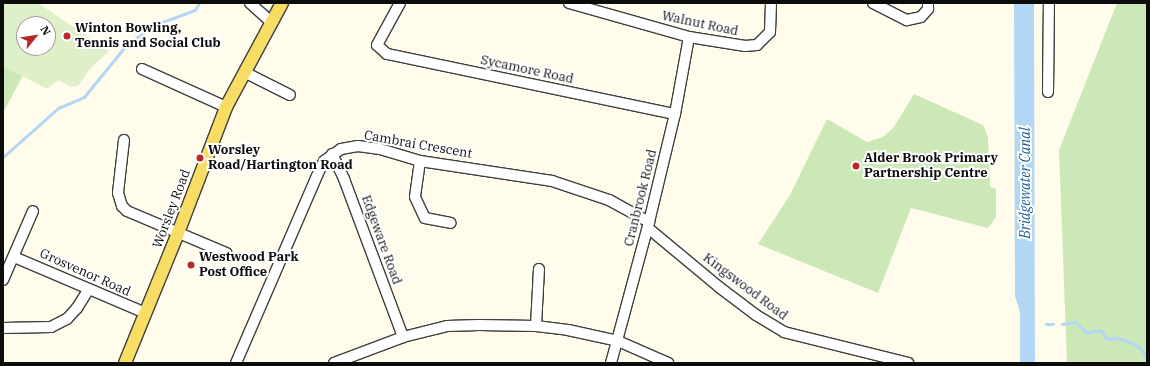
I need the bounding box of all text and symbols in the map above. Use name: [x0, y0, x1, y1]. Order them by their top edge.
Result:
street label: Walnut Road: [660, 8, 740, 40]
north arrow: [16, 16, 56, 56]
place label: Winton Bowling, Tennis and Social Club: [75, 21, 221, 52]
text: N: [37, 23, 54, 38]
marker: Winton Bowling, Tennis and Social Club: [62, 31, 72, 41]
street label: Sycamore Road: [479, 53, 575, 87]
water label: Bridgewater Canal: [1017, 127, 1033, 239]
street label: Cambrai Crescent: [363, 128, 473, 162]
place label: Worsley Road/Hartington Road: [208, 143, 353, 174]
street label: Cranbrook Road: [621, 148, 661, 248]
place label: Alder Brook Primary Partnership Centre: [864, 151, 998, 182]
marker: Worsley Road/Hartington Road: [195, 153, 205, 163]
marker: Alder Brook Primary Partnership Centre: [851, 161, 861, 171]
street label: Worsley Road: [150, 167, 194, 251]
street label: Edgeware Road: [358, 193, 404, 287]
street label: Grosvenor Road: [37, 246, 133, 300]
place label: Westwood Park Post Office: [199, 250, 299, 281]
street label: Kingswood Road: [700, 250, 790, 324]
marker: Westwood Park Post Office: [186, 260, 196, 270]

